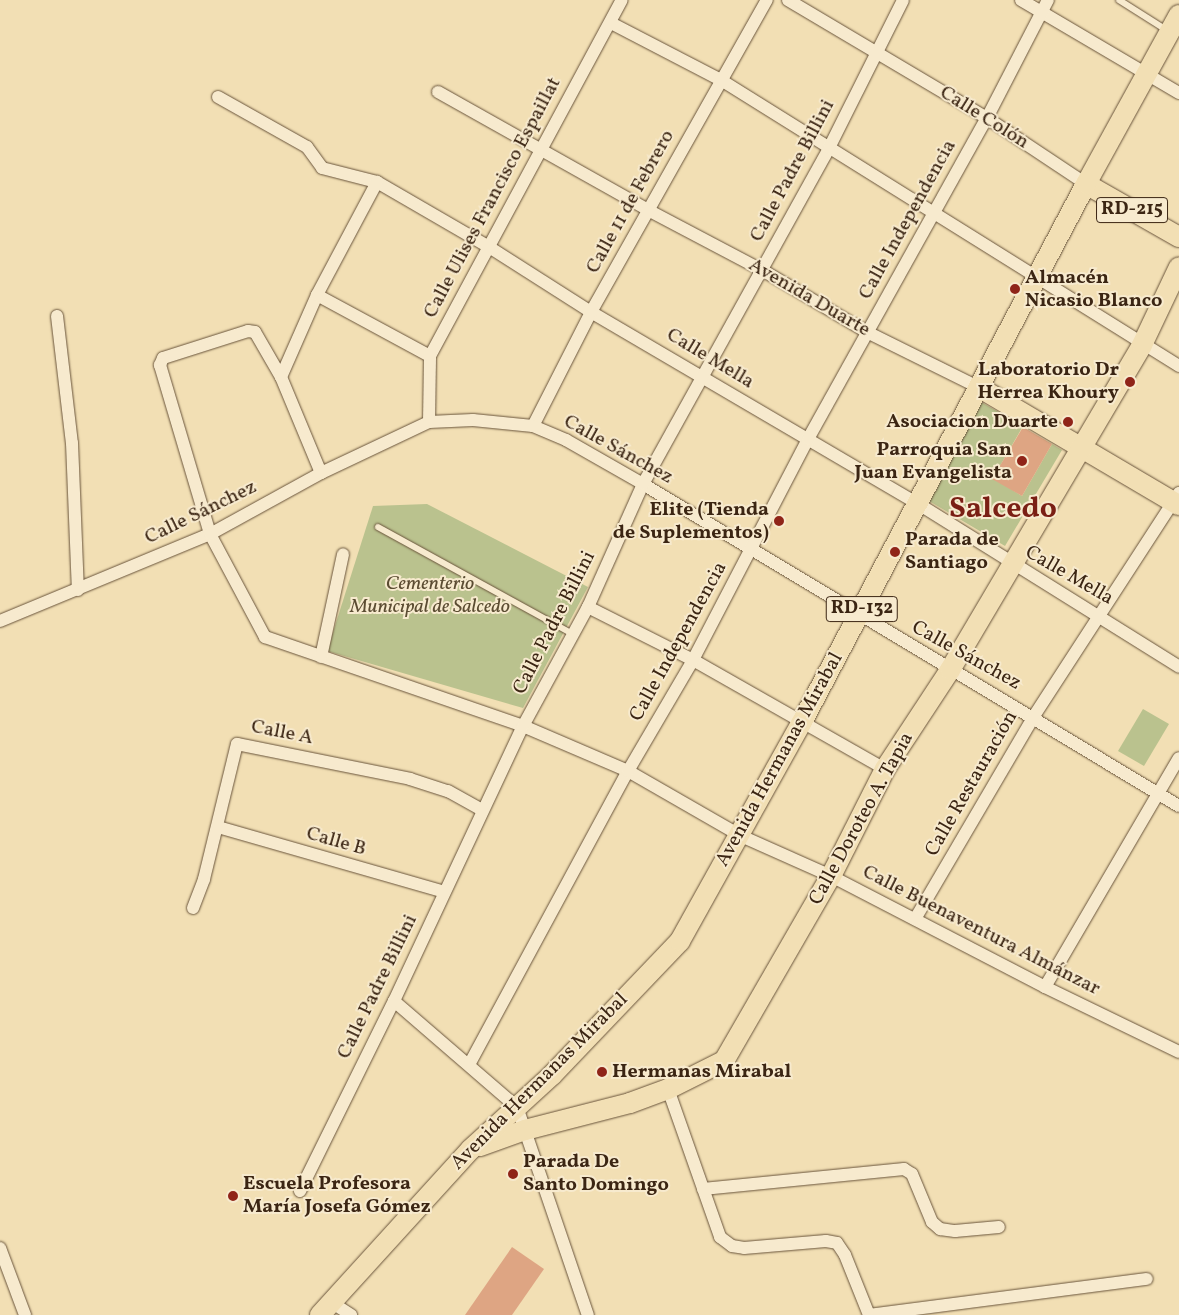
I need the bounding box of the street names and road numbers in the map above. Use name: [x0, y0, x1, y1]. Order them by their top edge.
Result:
street label: Calle Ulises Francisco Espaillat: [419, 74, 567, 322]
street label: Calle Colón: [935, 81, 1033, 155]
street label: Calle Padre Billini: [745, 96, 841, 246]
street label: Calle 11 de Febrero: [582, 126, 680, 278]
street label: Calle Independencia: [854, 136, 962, 304]
road number: RD-215: [1096, 194, 1168, 226]
street label: Avenida Duarte: [744, 253, 874, 343]
street label: Calle Mella: [662, 323, 758, 395]
street label: Calle Sánchez: [559, 410, 677, 490]
street label: Calle Sánchez: [141, 476, 261, 550]
street label: Calle Mella: [1021, 541, 1117, 611]
street label: Calle Padre Billini: [509, 547, 601, 699]
street label: Calle Independencia: [625, 558, 733, 726]
road number: RD-132: [826, 592, 898, 626]
street label: Calle Sánchez: [907, 616, 1025, 696]
street label: Avenida Hermanas Mirabal: [711, 649, 849, 871]
street label: Calle Restauración: [921, 707, 1023, 861]
street label: Calle A: [249, 715, 315, 751]
street label: Calle Doroteo A. Tapia: [804, 728, 920, 910]
street label: Calle B: [303, 822, 369, 862]
street label: Calle Buenaventura Almánzar: [858, 861, 1104, 1001]
street label: Calle Padre Billini: [333, 911, 423, 1063]
street label: Avenida Hermanas Mirabal: [446, 988, 634, 1176]

